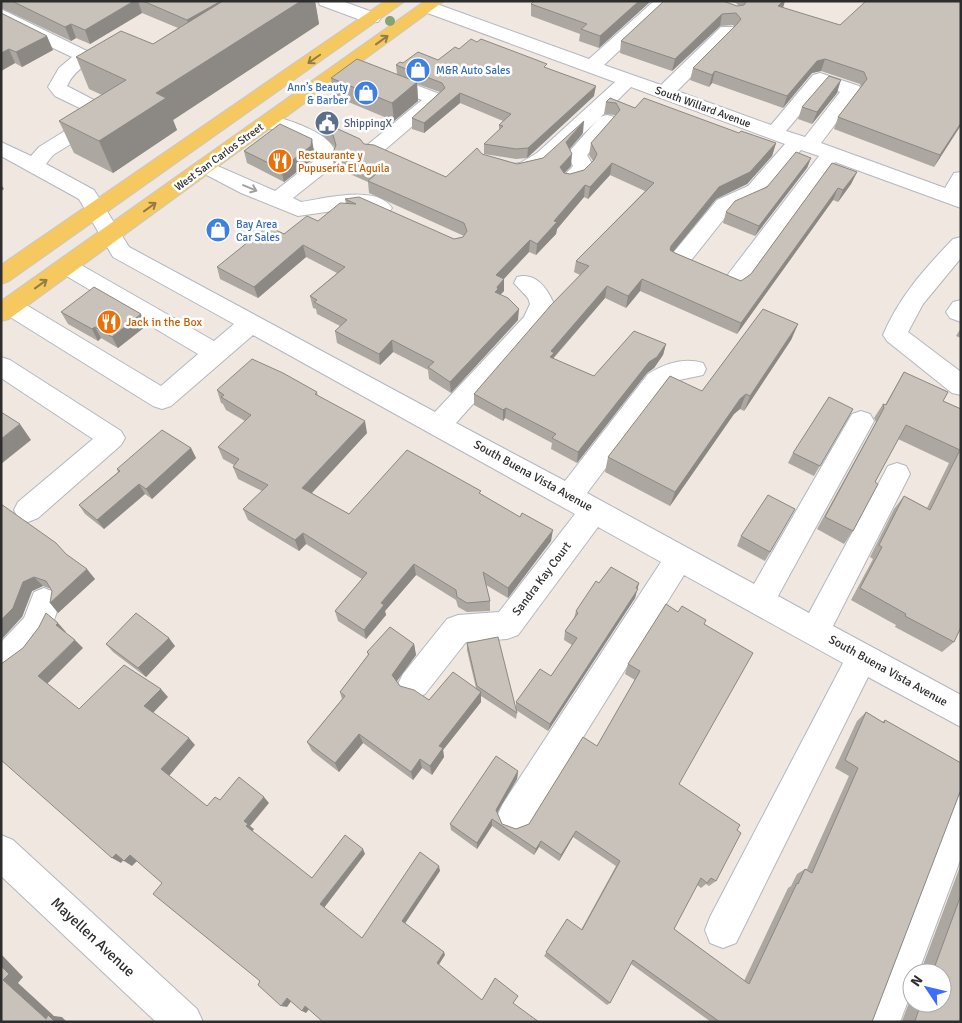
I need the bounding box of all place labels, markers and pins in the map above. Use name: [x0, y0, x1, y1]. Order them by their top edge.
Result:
shop icon: M&R Auto Sales: [405, 57, 431, 83]
place label: M&R Auto Sales: [436, 64, 511, 77]
shop icon: Ann’s Beauty & Barber: [353, 80, 379, 106]
place label: Ann’s Beauty & Barber: [287, 81, 349, 107]
public building icon: ShippingX: [314, 110, 340, 136]
place label: ShippingX: [344, 117, 393, 130]
restaurant icon: Restaurante y Pupusería El Aguila: [267, 148, 293, 174]
place label: Restaurante y Pupusería El Aguila: [298, 149, 390, 175]
shop icon: Bay Area Car Sales: [205, 217, 231, 243]
place label: Bay Area Car Sales: [236, 218, 280, 244]
restaurant icon: Jack in the Box: [96, 309, 122, 335]
place label: Jack in the Box: [126, 315, 203, 330]

